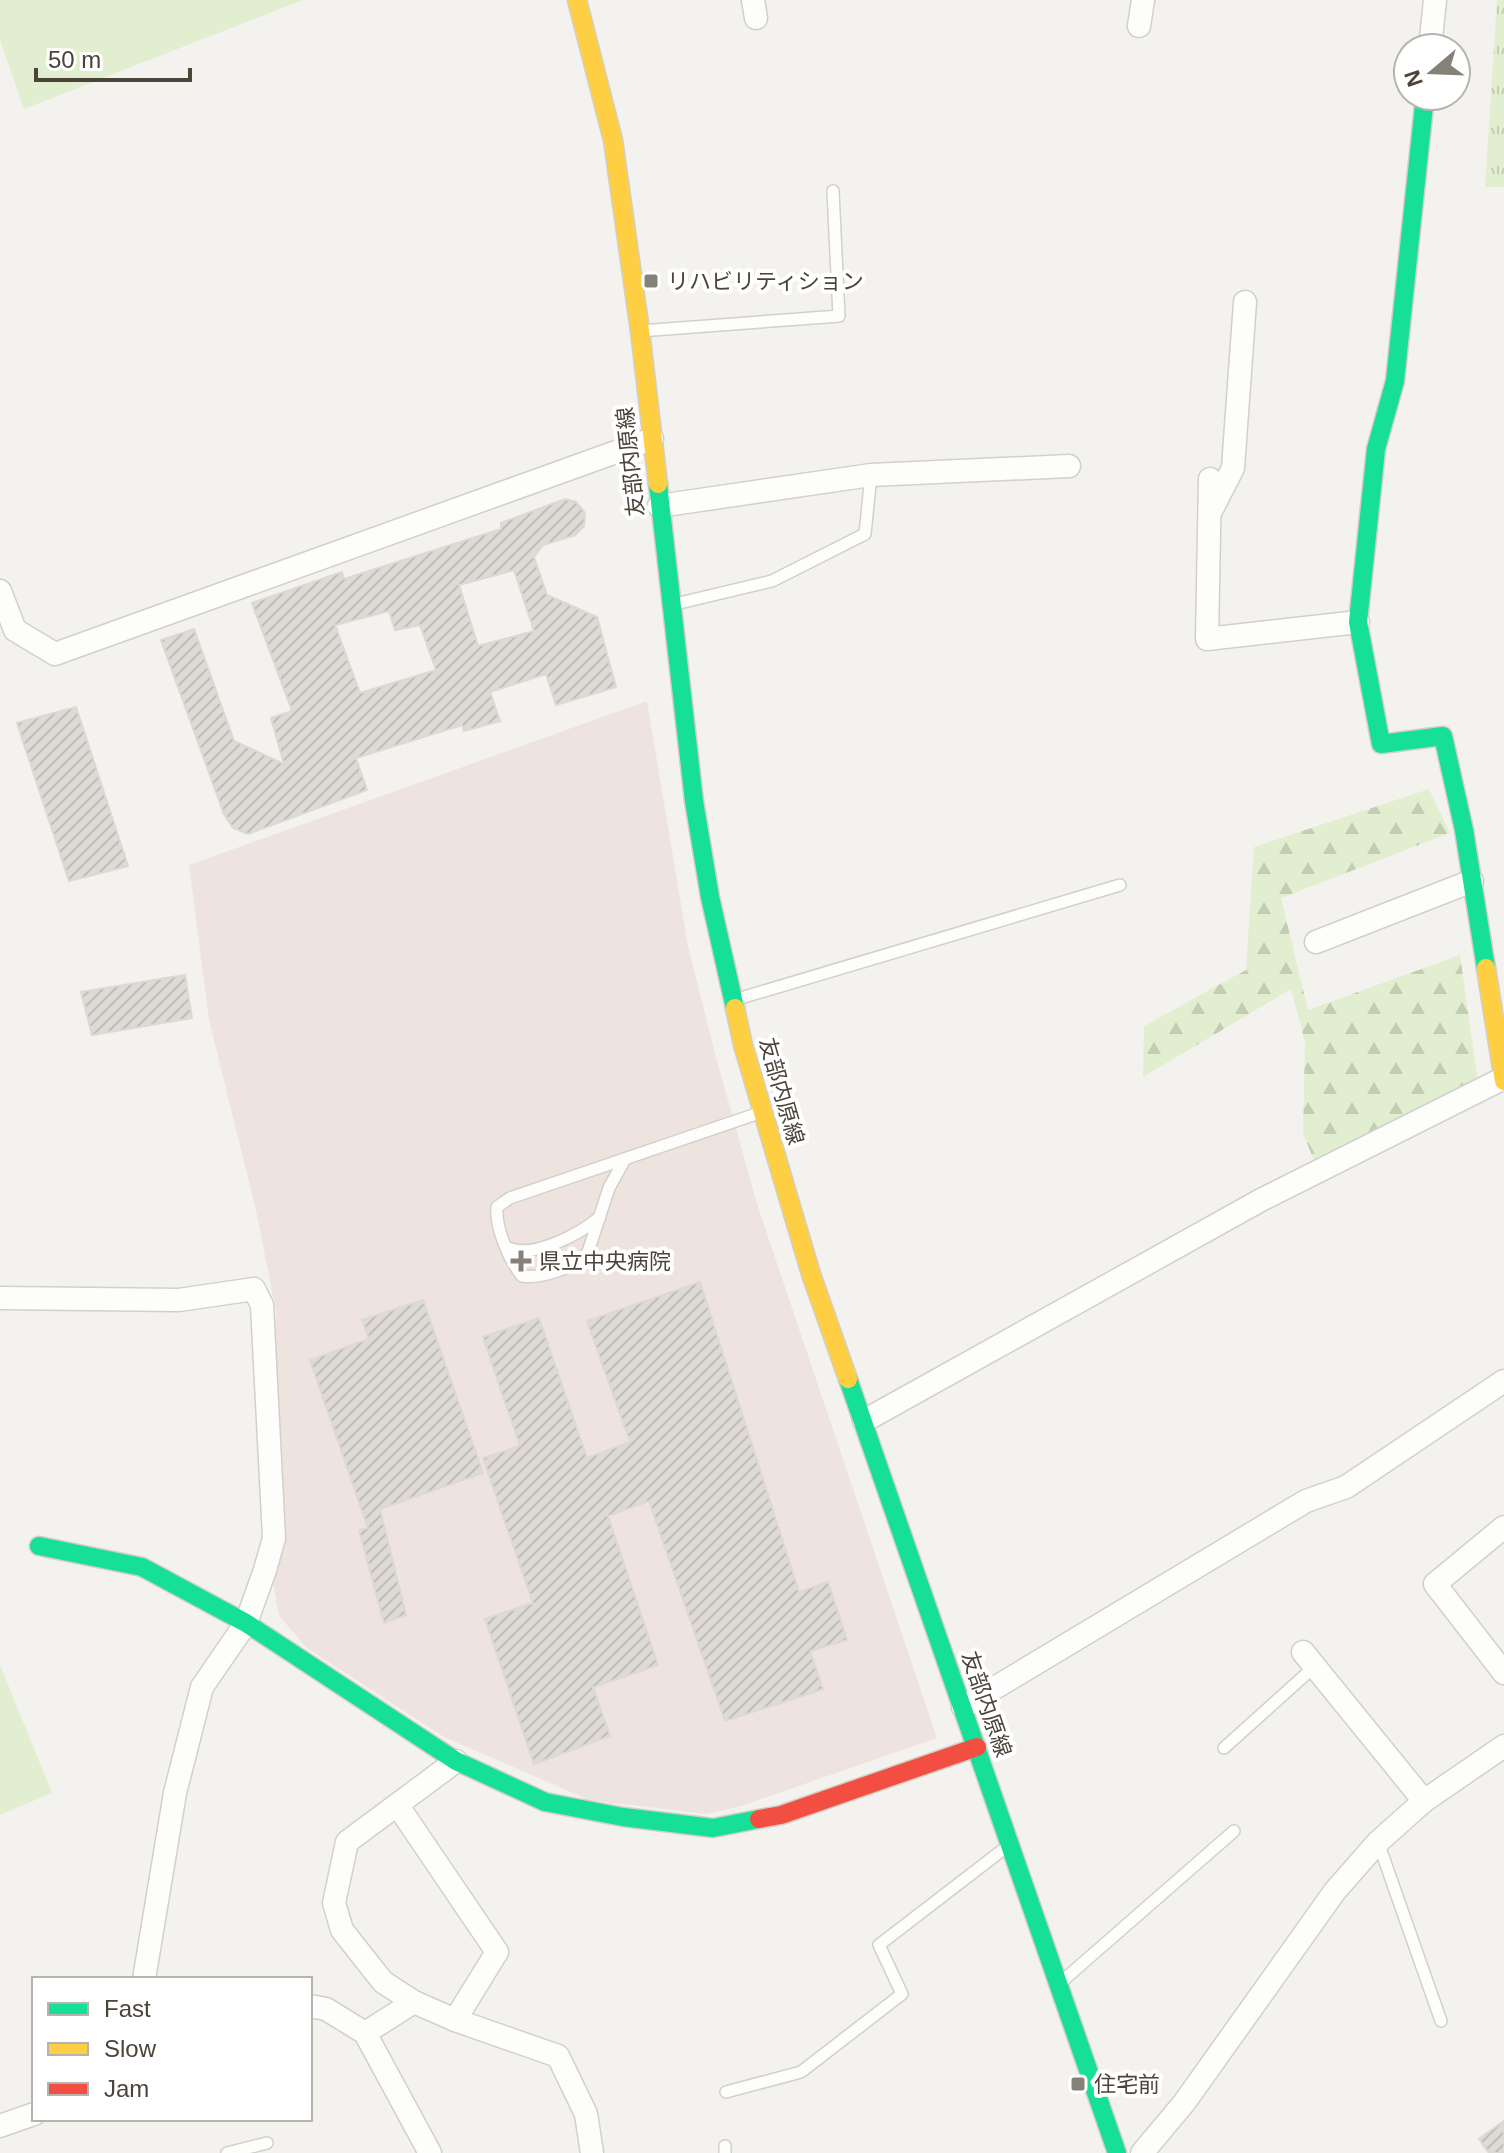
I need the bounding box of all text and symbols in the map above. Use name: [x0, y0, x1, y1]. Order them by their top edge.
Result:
scale bar: [36, 32, 190, 82]
north arrow: [1392, 32, 1472, 112]
text: 50 m: [48, 46, 101, 73]
text: N: [1399, 67, 1428, 90]
place label: リハビリティション: [667, 269, 864, 294]
marker: リハビリティション: [642, 272, 660, 290]
street label: 友部内原線: [612, 406, 649, 518]
street label: 友部内原線: [754, 1035, 809, 1147]
place label: 県立中央病院: [539, 1249, 671, 1274]
marker: 県立中央病院: [510, 1250, 532, 1272]
street label: 友部内原線: [957, 1648, 1016, 1760]
legend: [32, 1977, 312, 2121]
text: Fast: [104, 1995, 151, 2022]
text: Slow: [104, 2035, 157, 2062]
place label: 住宅前: [1094, 2072, 1160, 2097]
text: Jam: [104, 2075, 149, 2102]
marker: 住宅前: [1069, 2075, 1087, 2093]

